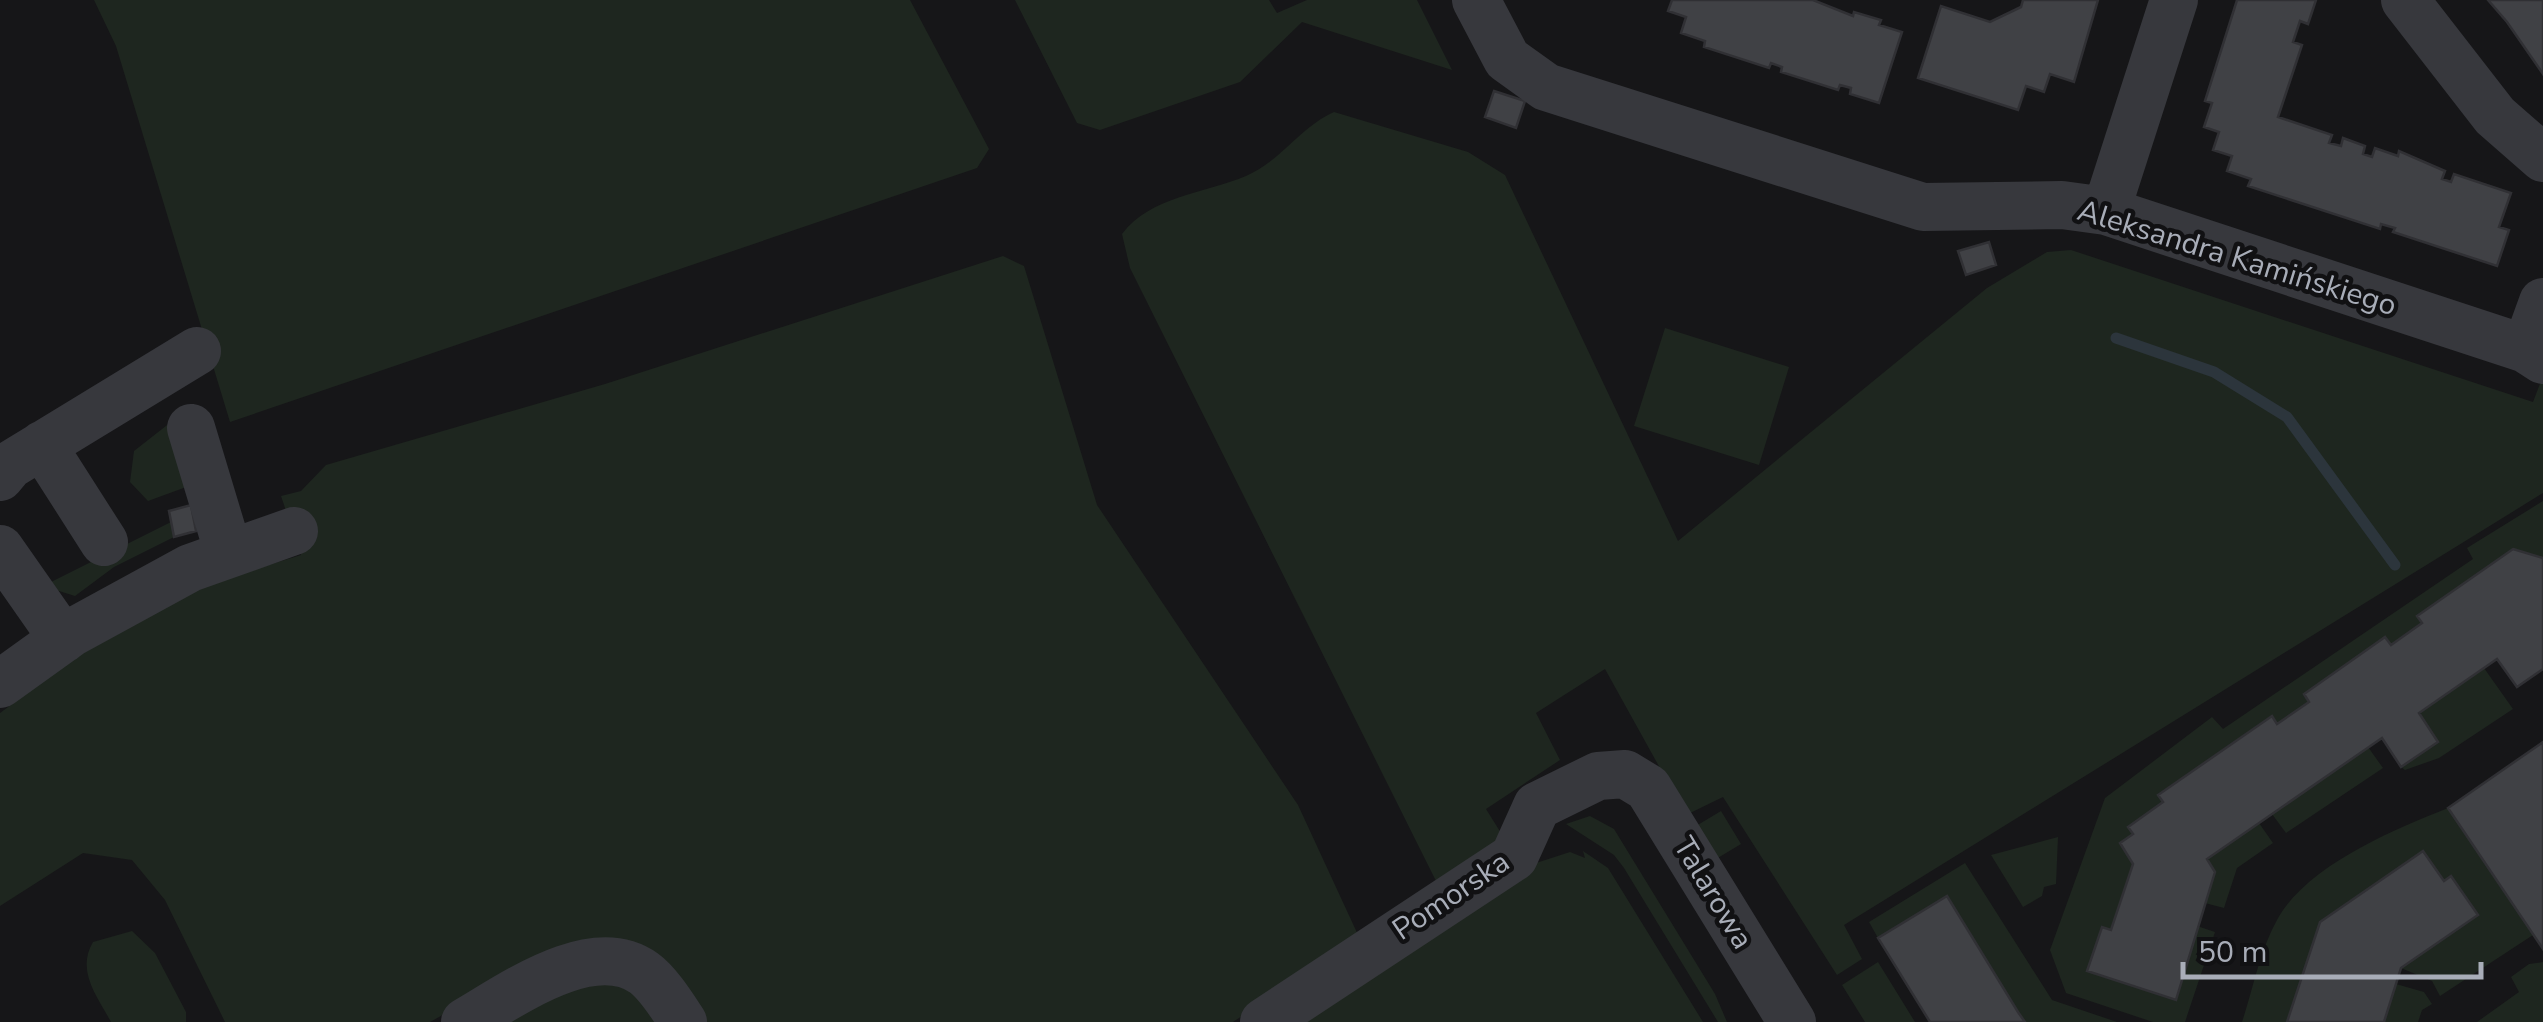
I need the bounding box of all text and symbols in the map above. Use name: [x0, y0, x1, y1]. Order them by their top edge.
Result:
street label: Aleksandra Kamińskiego: [2073, 190, 2401, 326]
street label: Talarowa: [1663, 829, 1763, 957]
street label: Pomorska: [1384, 842, 1518, 950]
scale bar: [2183, 917, 2480, 979]
text: 50 m: [2198, 932, 2267, 973]

